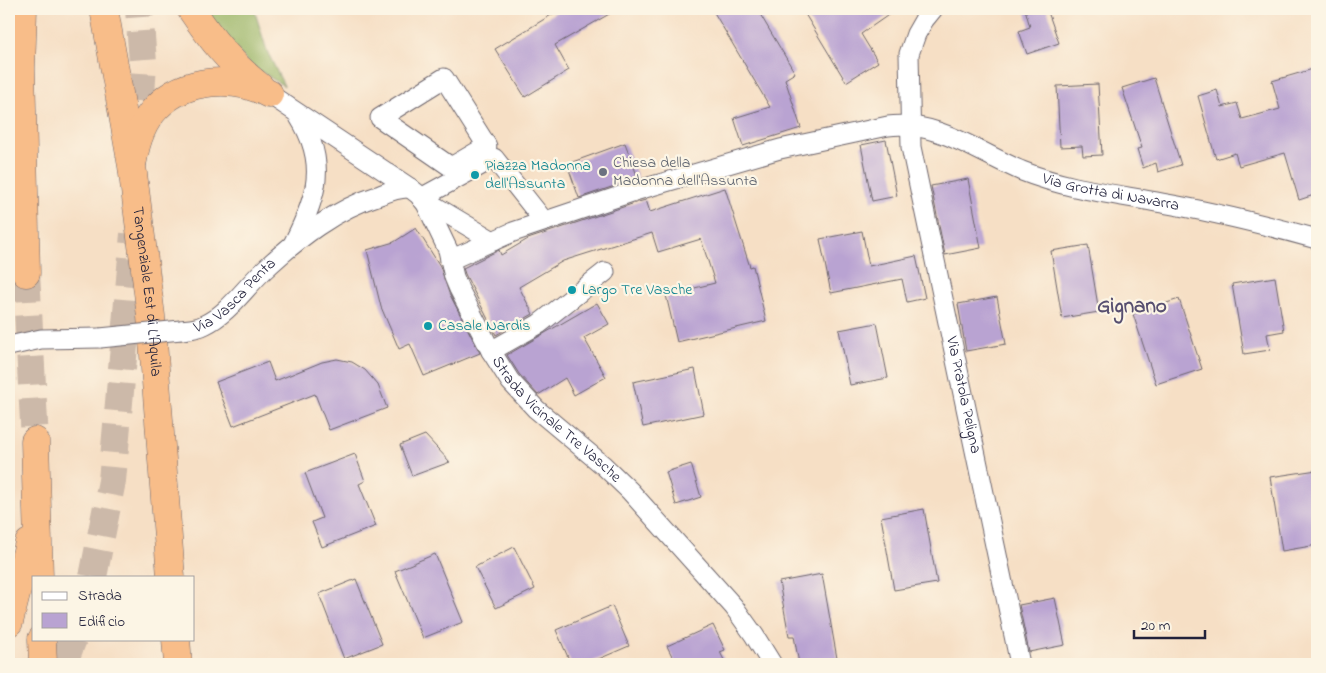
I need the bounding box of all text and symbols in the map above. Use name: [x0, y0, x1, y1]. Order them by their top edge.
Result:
place label: Chiesa della Madonna dell'Assunta: [613, 151, 757, 193]
place label: Piazza Madonna dell'Assunta: [485, 154, 591, 196]
marker: Chiesa della Madonna dell'Assunta: [597, 166, 609, 178]
street label: Via Grotta di Navarra: [1038, 167, 1181, 218]
marker: Piazza Madonna dell'Assunta: [469, 169, 481, 181]
street label: Tangenziale Est di L'Aquila: [125, 205, 168, 377]
street label: Via Vasca Penta: [190, 252, 282, 340]
place label: Largo Tre Vasche: [582, 278, 693, 302]
marker: Largo Tre Vasche: [566, 284, 578, 296]
district label: Gignano: [1097, 292, 1167, 324]
place label: Casale Nardis: [438, 314, 530, 338]
marker: Casale Nardis: [422, 320, 434, 332]
street label: Via Pratola Peligna: [939, 333, 987, 456]
street label: Strada Vicinale Tre Vasche: [485, 352, 627, 489]
legend: [32, 576, 195, 640]
text: Strada: [78, 585, 122, 607]
scale bar: [1134, 608, 1205, 640]
text: Edificio: [78, 611, 125, 633]
text: 20 m: [1141, 615, 1171, 637]

